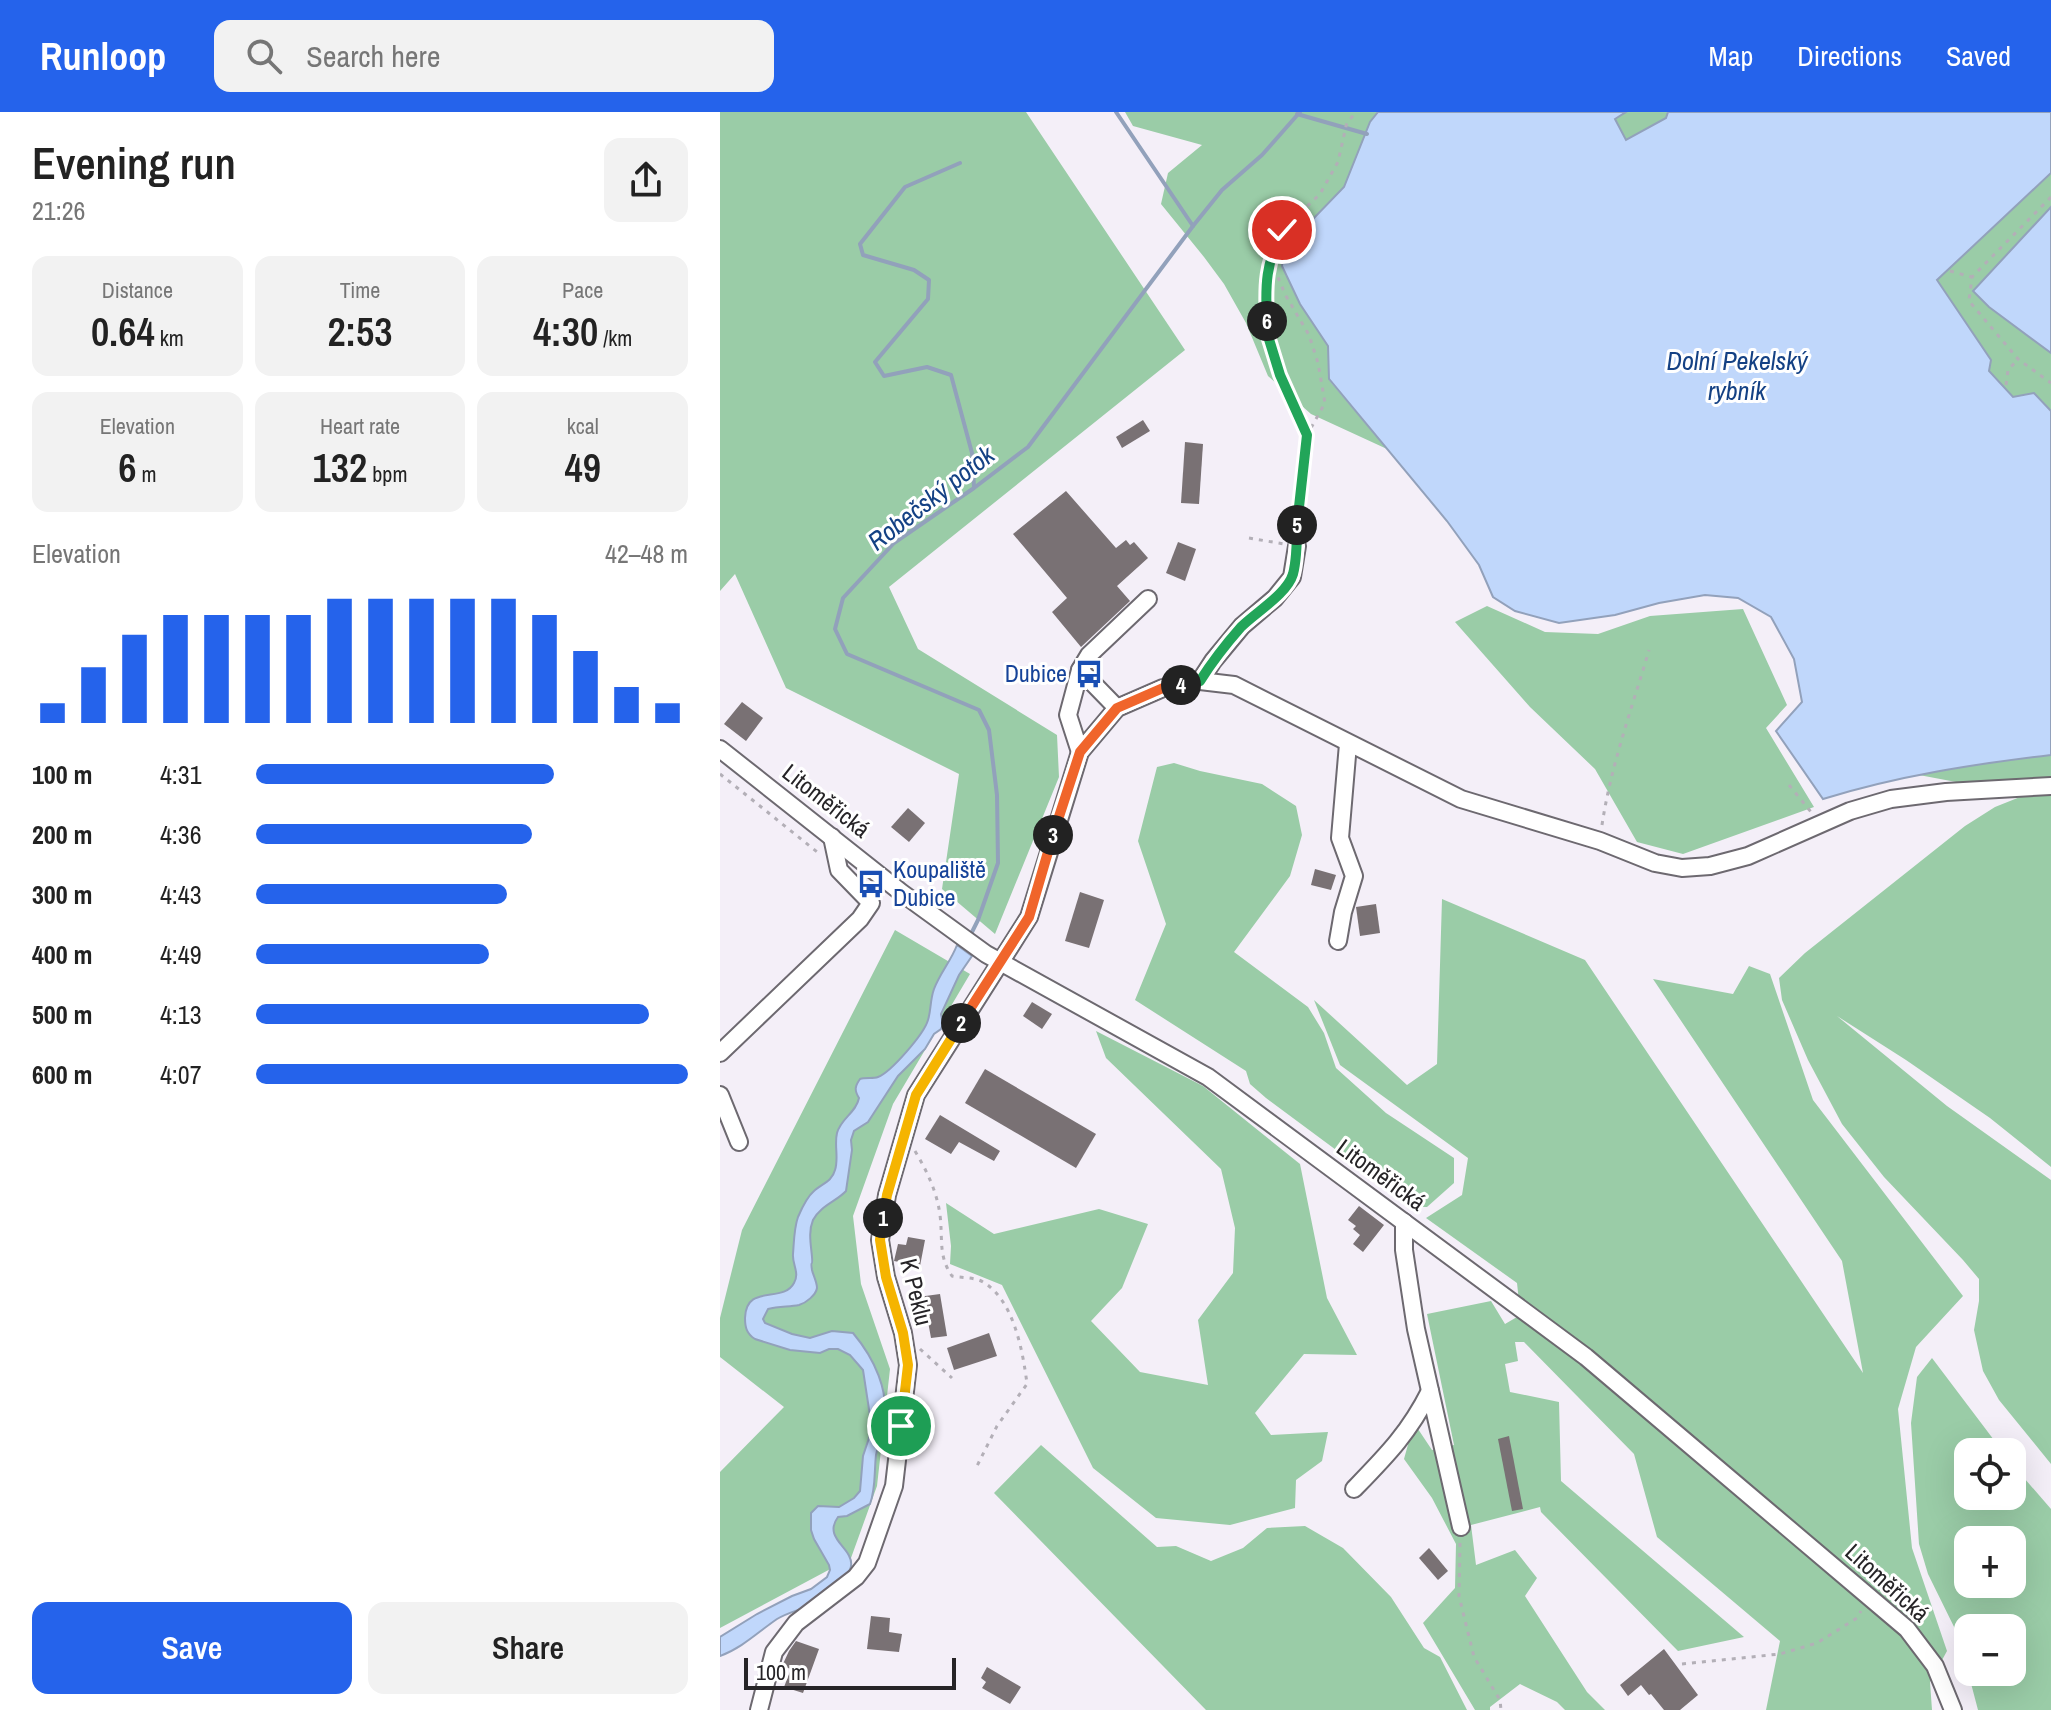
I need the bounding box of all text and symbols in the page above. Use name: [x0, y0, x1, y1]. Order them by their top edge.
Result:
search box: [214, 20, 774, 92]
text: Runloop: [40, 31, 166, 82]
icon: search: [242, 34, 286, 78]
text: Search here: [306, 36, 440, 76]
text: Map: [1709, 37, 1753, 75]
text: Directions: [1797, 37, 1902, 75]
text: Saved: [1946, 37, 2011, 75]
text: Evening run: [32, 133, 236, 193]
button: share: [604, 138, 688, 222]
text: 21:26: [32, 193, 85, 228]
pin: [1248, 196, 1316, 264]
icon: check: [1260, 208, 1304, 252]
text: Distance: [102, 275, 173, 305]
text: Time: [340, 275, 380, 305]
text: Pace: [562, 275, 603, 305]
pin: 6: [1247, 301, 1287, 341]
text: 0.64: [91, 305, 155, 358]
text: 2:53: [327, 305, 393, 358]
text: 4:30: [533, 305, 598, 358]
text: 6: [1262, 306, 1272, 336]
text: km: [155, 323, 184, 353]
text: /km: [598, 323, 632, 353]
water label: Dolní Pekelský rybník: [1667, 343, 1809, 408]
text: Elevation: [100, 411, 175, 441]
text: Heart rate: [320, 411, 400, 441]
text: kcal: [567, 411, 599, 441]
water label: Robečský potok: [860, 436, 1002, 558]
text: 6: [118, 441, 136, 494]
text: 132: [313, 441, 367, 494]
text: 49: [564, 441, 601, 494]
text: m: [136, 459, 156, 489]
text: bpm: [367, 459, 407, 489]
pin: 5: [1277, 505, 1317, 545]
text: 5: [1292, 510, 1302, 540]
text: Elevation: [32, 536, 121, 571]
text: 42–48 m: [605, 536, 688, 571]
place label: Dubice: [1005, 657, 1067, 689]
bus stop icon: Dubice: [1074, 659, 1104, 689]
pin: 4: [1161, 665, 1201, 705]
text: 4: [1176, 670, 1186, 700]
street label: Litoměřická: [776, 756, 877, 845]
text: 100 m: [32, 757, 92, 792]
text: 4:31: [160, 757, 202, 792]
pin: 3: [1033, 815, 1073, 855]
text: 200 m: [32, 817, 92, 852]
text: 4:36: [160, 817, 202, 852]
text: 3: [1048, 820, 1058, 850]
place label: Koupaliště Dubice: [893, 853, 986, 913]
bus stop icon: Koupaliště Dubice: [856, 869, 886, 899]
text: 300 m: [32, 877, 92, 912]
text: 4:43: [160, 877, 202, 912]
text: 400 m: [32, 937, 92, 972]
text: 4:49: [160, 937, 202, 972]
text: 500 m: [32, 997, 92, 1032]
text: 4:13: [160, 997, 202, 1032]
pin: 2: [941, 1003, 981, 1043]
text: 2: [956, 1008, 966, 1038]
text: 600 m: [32, 1057, 92, 1092]
text: 4:07: [160, 1057, 202, 1092]
street label: Litoměřická: [1331, 1131, 1433, 1217]
pin: 1: [863, 1198, 903, 1238]
text: 1: [878, 1203, 888, 1233]
street label: K Peklu: [893, 1255, 941, 1329]
pin: [867, 1392, 935, 1460]
icon: arrive: [879, 1404, 923, 1448]
map controls: [1954, 1438, 2026, 1686]
button: locate: [1954, 1438, 2026, 1510]
button: +: [1954, 1526, 2026, 1598]
street label: Litoměřická: [1839, 1536, 1937, 1629]
button: Save: [32, 1602, 352, 1694]
button: Share: [368, 1602, 688, 1694]
button: −: [1954, 1614, 2026, 1686]
scale bar: [744, 1654, 956, 1690]
text: 100 m: [756, 1657, 806, 1687]

